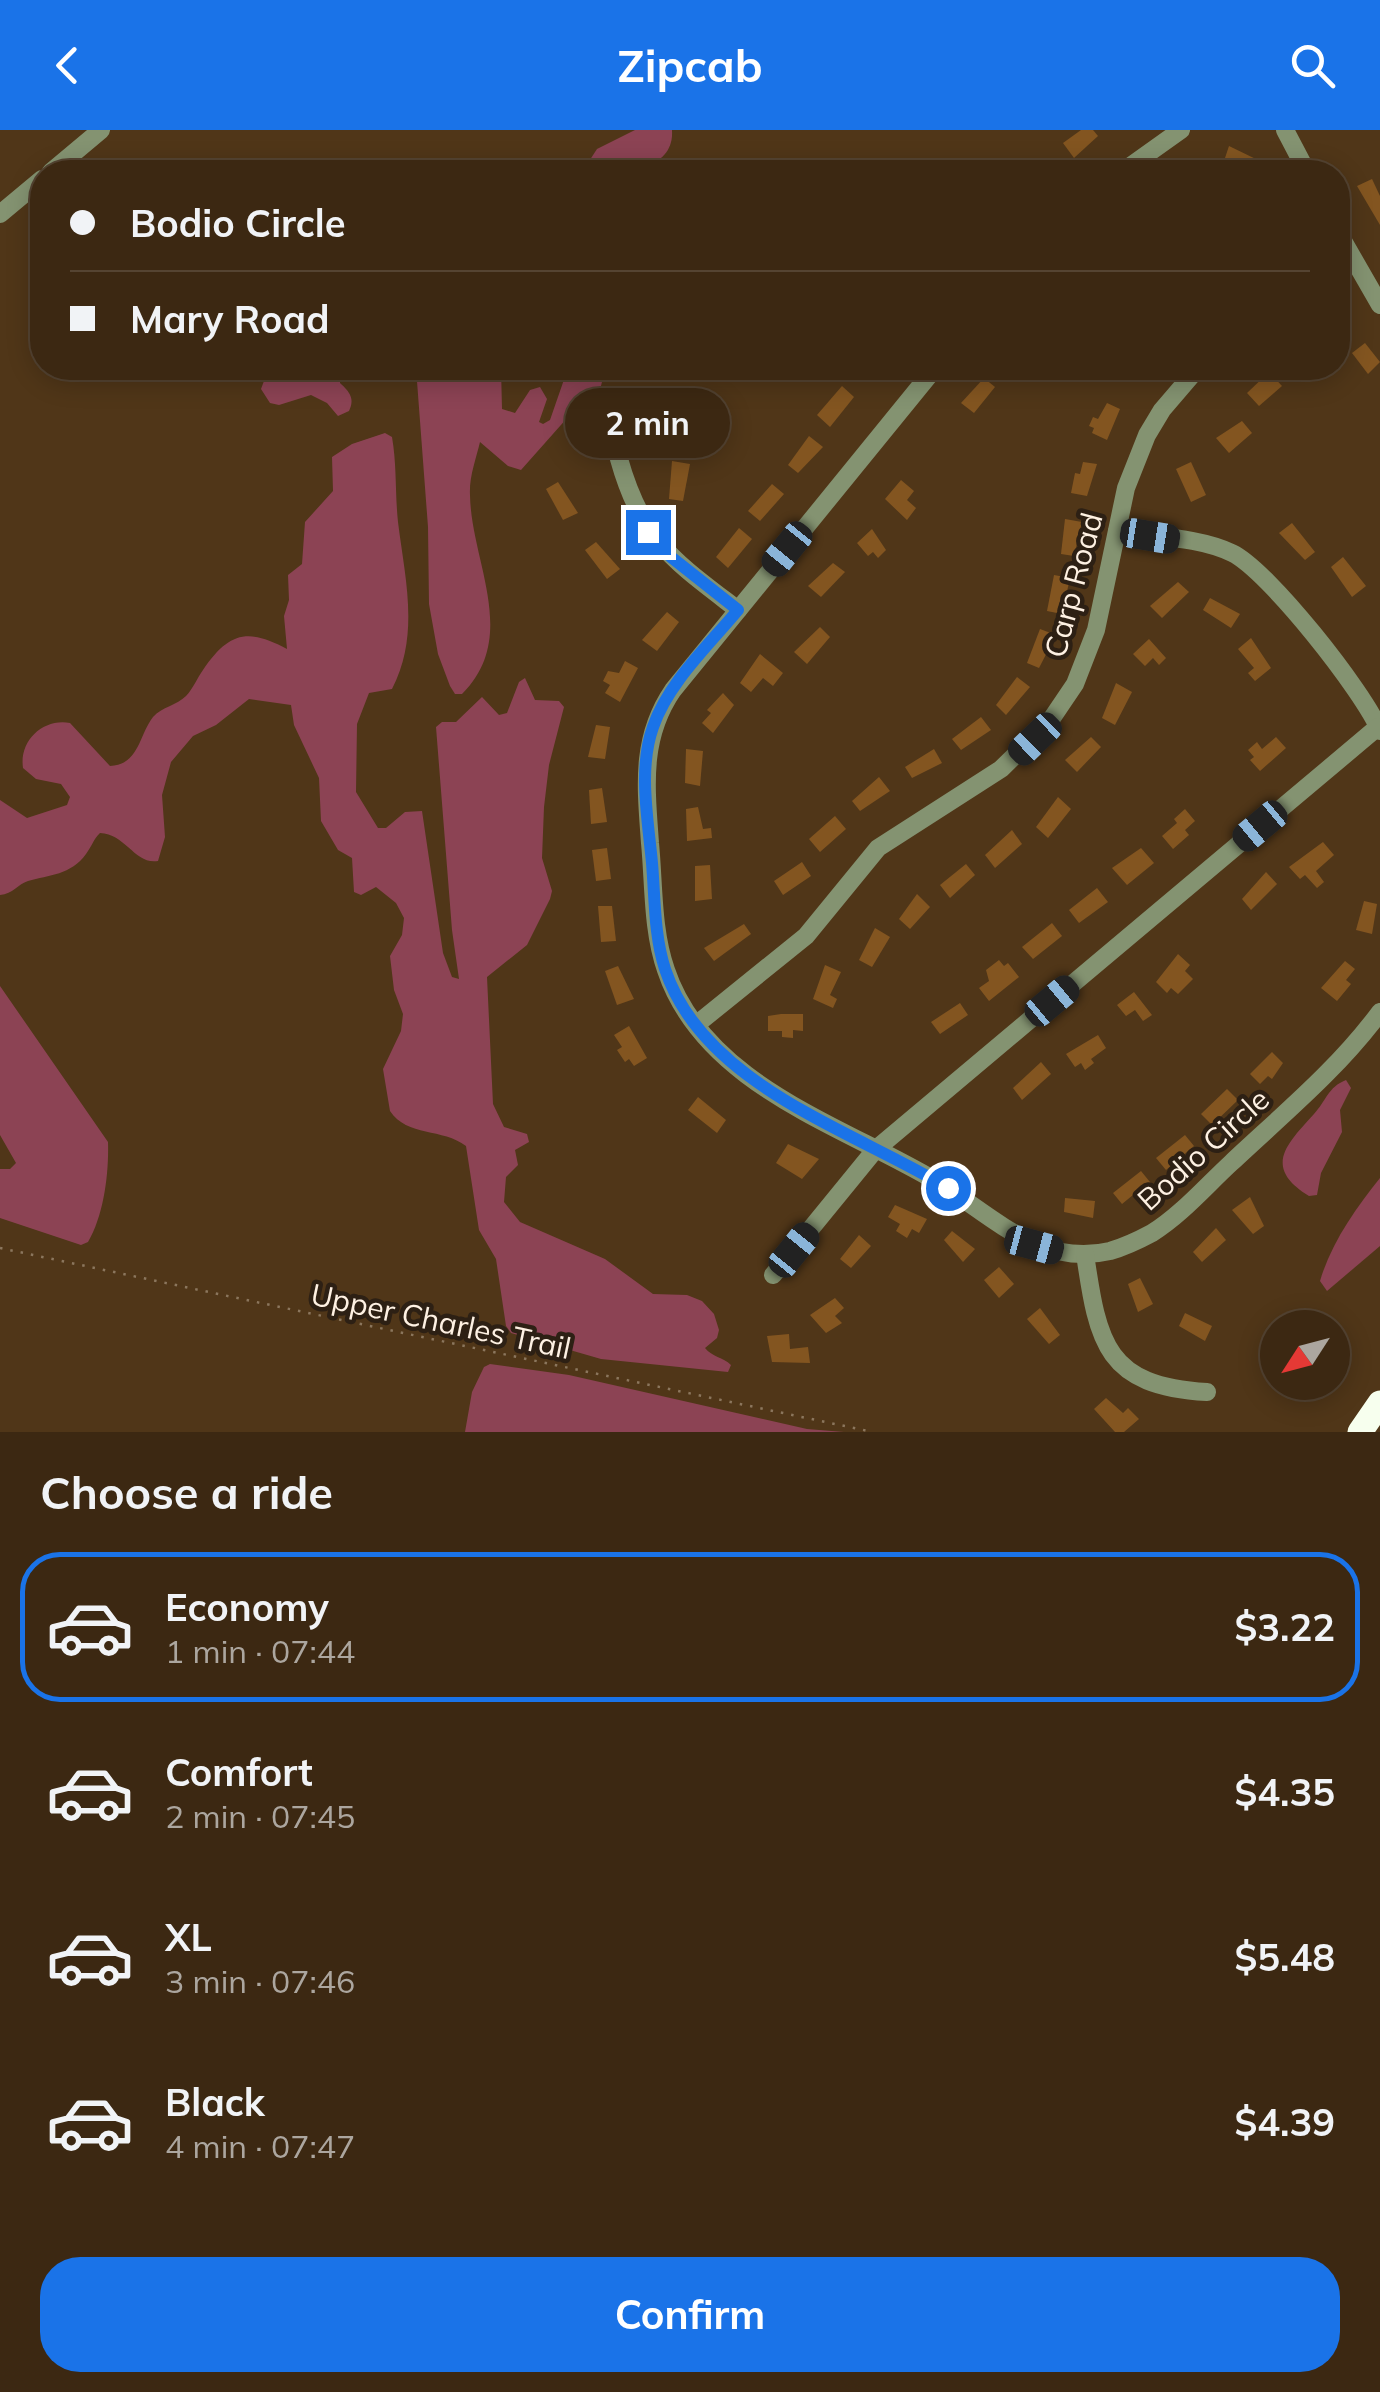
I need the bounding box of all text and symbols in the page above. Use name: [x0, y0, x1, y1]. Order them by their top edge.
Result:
text: Zipcab: [617, 37, 763, 93]
icon: back: [40, 38, 95, 93]
icon: search: [1285, 38, 1340, 93]
text: Bodio Circle: [130, 199, 346, 247]
text: Mary Road: [130, 295, 330, 343]
callout: 2 min: [566, 387, 730, 457]
text: 2 min: [605, 403, 690, 443]
street label: Carp Road: [1035, 508, 1111, 662]
route end: [626, 510, 671, 555]
car: [756, 516, 818, 582]
car: [1118, 516, 1182, 556]
car: [1003, 707, 1067, 771]
car: [1227, 795, 1293, 857]
car: [1019, 970, 1085, 1032]
street label: Bodio Circle: [1129, 1080, 1277, 1218]
route start: [926, 1166, 971, 1211]
car: [763, 1217, 825, 1283]
car: [1001, 1223, 1067, 1267]
street label: Upper Charles Trail: [307, 1275, 575, 1367]
north arrow: [1260, 1310, 1350, 1400]
map controls: [1260, 1310, 1350, 1400]
text: Choose a ride: [40, 1464, 333, 1520]
icon: car: [45, 1582, 135, 1672]
text: Economy: [165, 1583, 329, 1631]
text: $3.22: [1234, 1603, 1335, 1651]
text: 1 min · 07:44: [165, 1631, 355, 1671]
icon: car: [45, 1747, 135, 1837]
text: Comfort: [165, 1748, 313, 1796]
text: $4.35: [1234, 1768, 1335, 1816]
text: 2 min · 07:45: [165, 1796, 355, 1836]
icon: car: [45, 1912, 135, 2002]
text: XL: [165, 1913, 212, 1961]
text: $5.48: [1234, 1933, 1335, 1981]
text: 3 min · 07:46: [165, 1961, 355, 2001]
icon: car: [45, 2077, 135, 2167]
text: Black: [165, 2078, 265, 2126]
text: $4.39: [1234, 2098, 1335, 2146]
text: 4 min · 07:47: [165, 2126, 355, 2166]
button: Confirm: [40, 2257, 1340, 2372]

